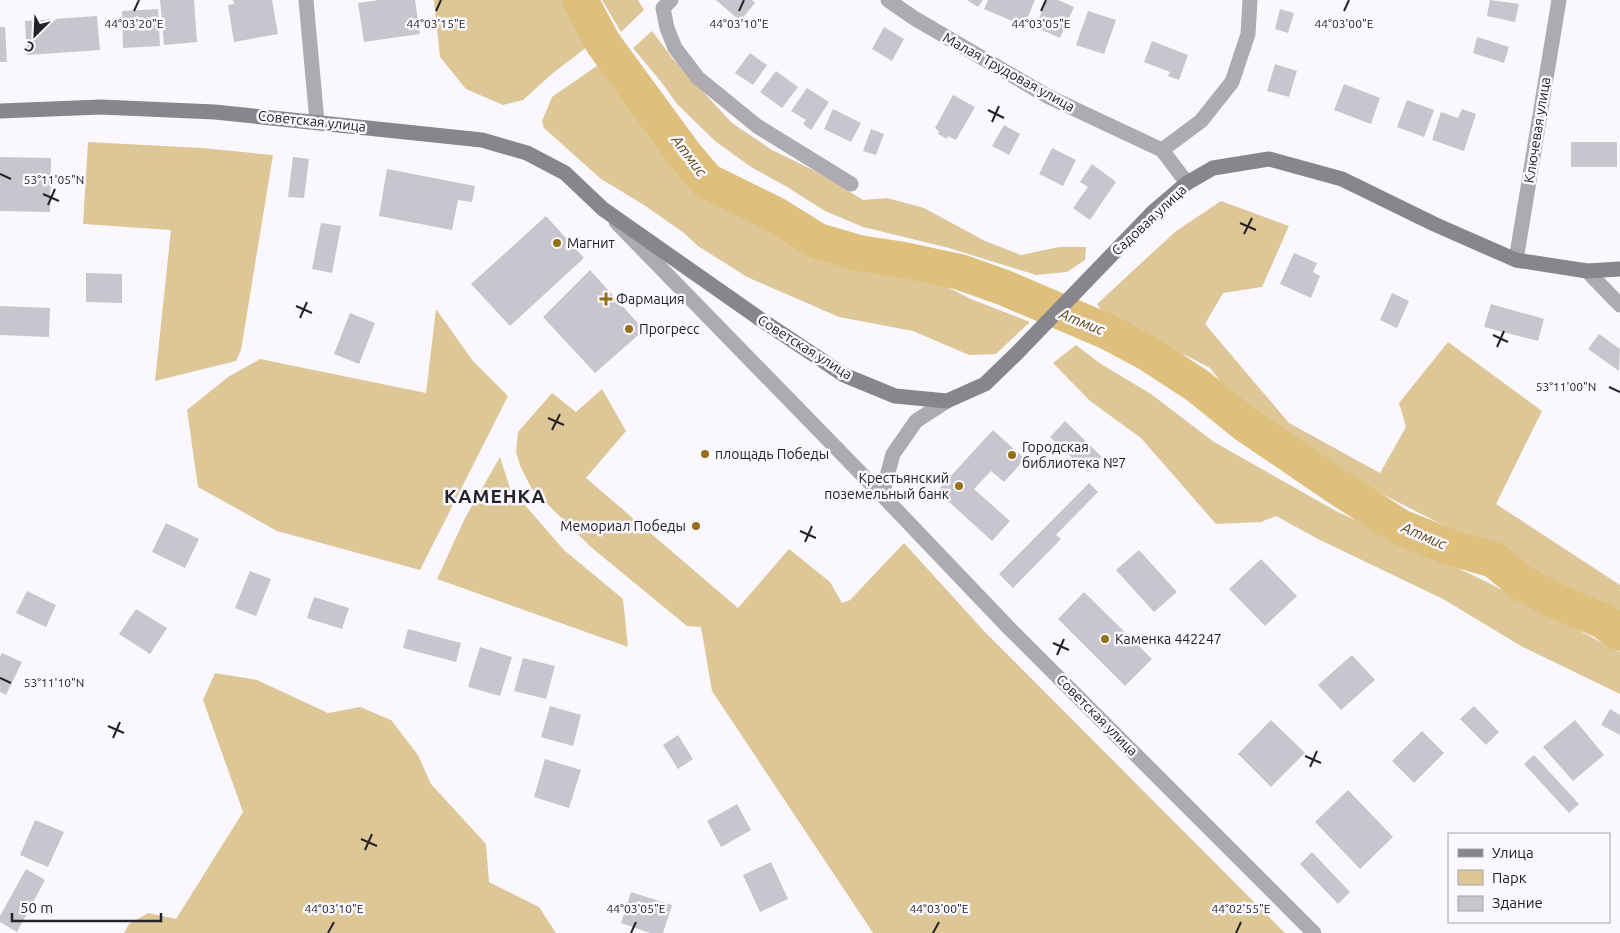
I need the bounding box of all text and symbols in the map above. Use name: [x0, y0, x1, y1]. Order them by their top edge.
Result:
north arrow: [10, 10, 60, 60]
text: 44°03'20"E: [105, 17, 164, 30]
text: 44°03'15"E: [407, 17, 466, 30]
text: 44°03'10"E: [710, 17, 769, 30]
text: 44°03'05"E: [1012, 17, 1071, 30]
text: 44°03'00"E: [1315, 17, 1374, 30]
street label: Малая Трудовая улица: [940, 29, 1078, 115]
text: С: [22, 38, 37, 56]
street label: Ключевая улица: [1521, 76, 1553, 184]
street label: Советская улица: [257, 107, 367, 135]
water label: Атмис: [668, 131, 710, 180]
text: 53°11'05"N: [24, 173, 84, 186]
street label: Садовая улица: [1108, 181, 1190, 259]
place label: Магнит: [567, 235, 615, 251]
marker: Магнит: [551, 237, 563, 249]
place label: Фармация: [616, 291, 685, 307]
marker: Фармация: [600, 293, 612, 305]
water label: Атмис: [1056, 304, 1107, 338]
street label: Советская улица: [755, 311, 855, 383]
place label: Прогресс: [639, 321, 700, 337]
marker: Прогресс: [623, 323, 635, 335]
text: 53°11'00"N: [1536, 380, 1596, 393]
place label: Городская библиотека №7: [1022, 439, 1126, 471]
place label: площадь Победы: [715, 446, 829, 462]
marker: площадь Победы: [699, 448, 711, 460]
marker: Городская библиотека №7: [1006, 449, 1018, 461]
place label: Крестьянский поземельный банк: [824, 470, 949, 502]
marker: Крестьянский поземельный банк: [953, 480, 965, 492]
district label: КАМЕНКА: [444, 485, 546, 507]
place label: Мемориал Победы: [560, 518, 686, 534]
water label: Атмис: [1398, 518, 1449, 553]
marker: Мемориал Победы: [690, 520, 702, 532]
place label: Каменка 442247: [1115, 631, 1222, 647]
marker: Каменка 442247: [1099, 633, 1111, 645]
street label: Советская улица: [1053, 671, 1141, 759]
text: 53°11'10"N: [24, 676, 84, 689]
legend: [1448, 833, 1610, 923]
text: Улица: [1492, 844, 1534, 861]
text: Парк: [1492, 869, 1527, 886]
scale bar: [12, 890, 161, 922]
text: Здание: [1492, 894, 1543, 911]
text: 50 m: [20, 899, 53, 916]
text: 44°03'10"E: [305, 902, 364, 915]
text: 44°03'05"E: [607, 902, 666, 915]
text: 44°03'00"E: [910, 902, 969, 915]
text: 44°02'55"E: [1212, 902, 1271, 915]

